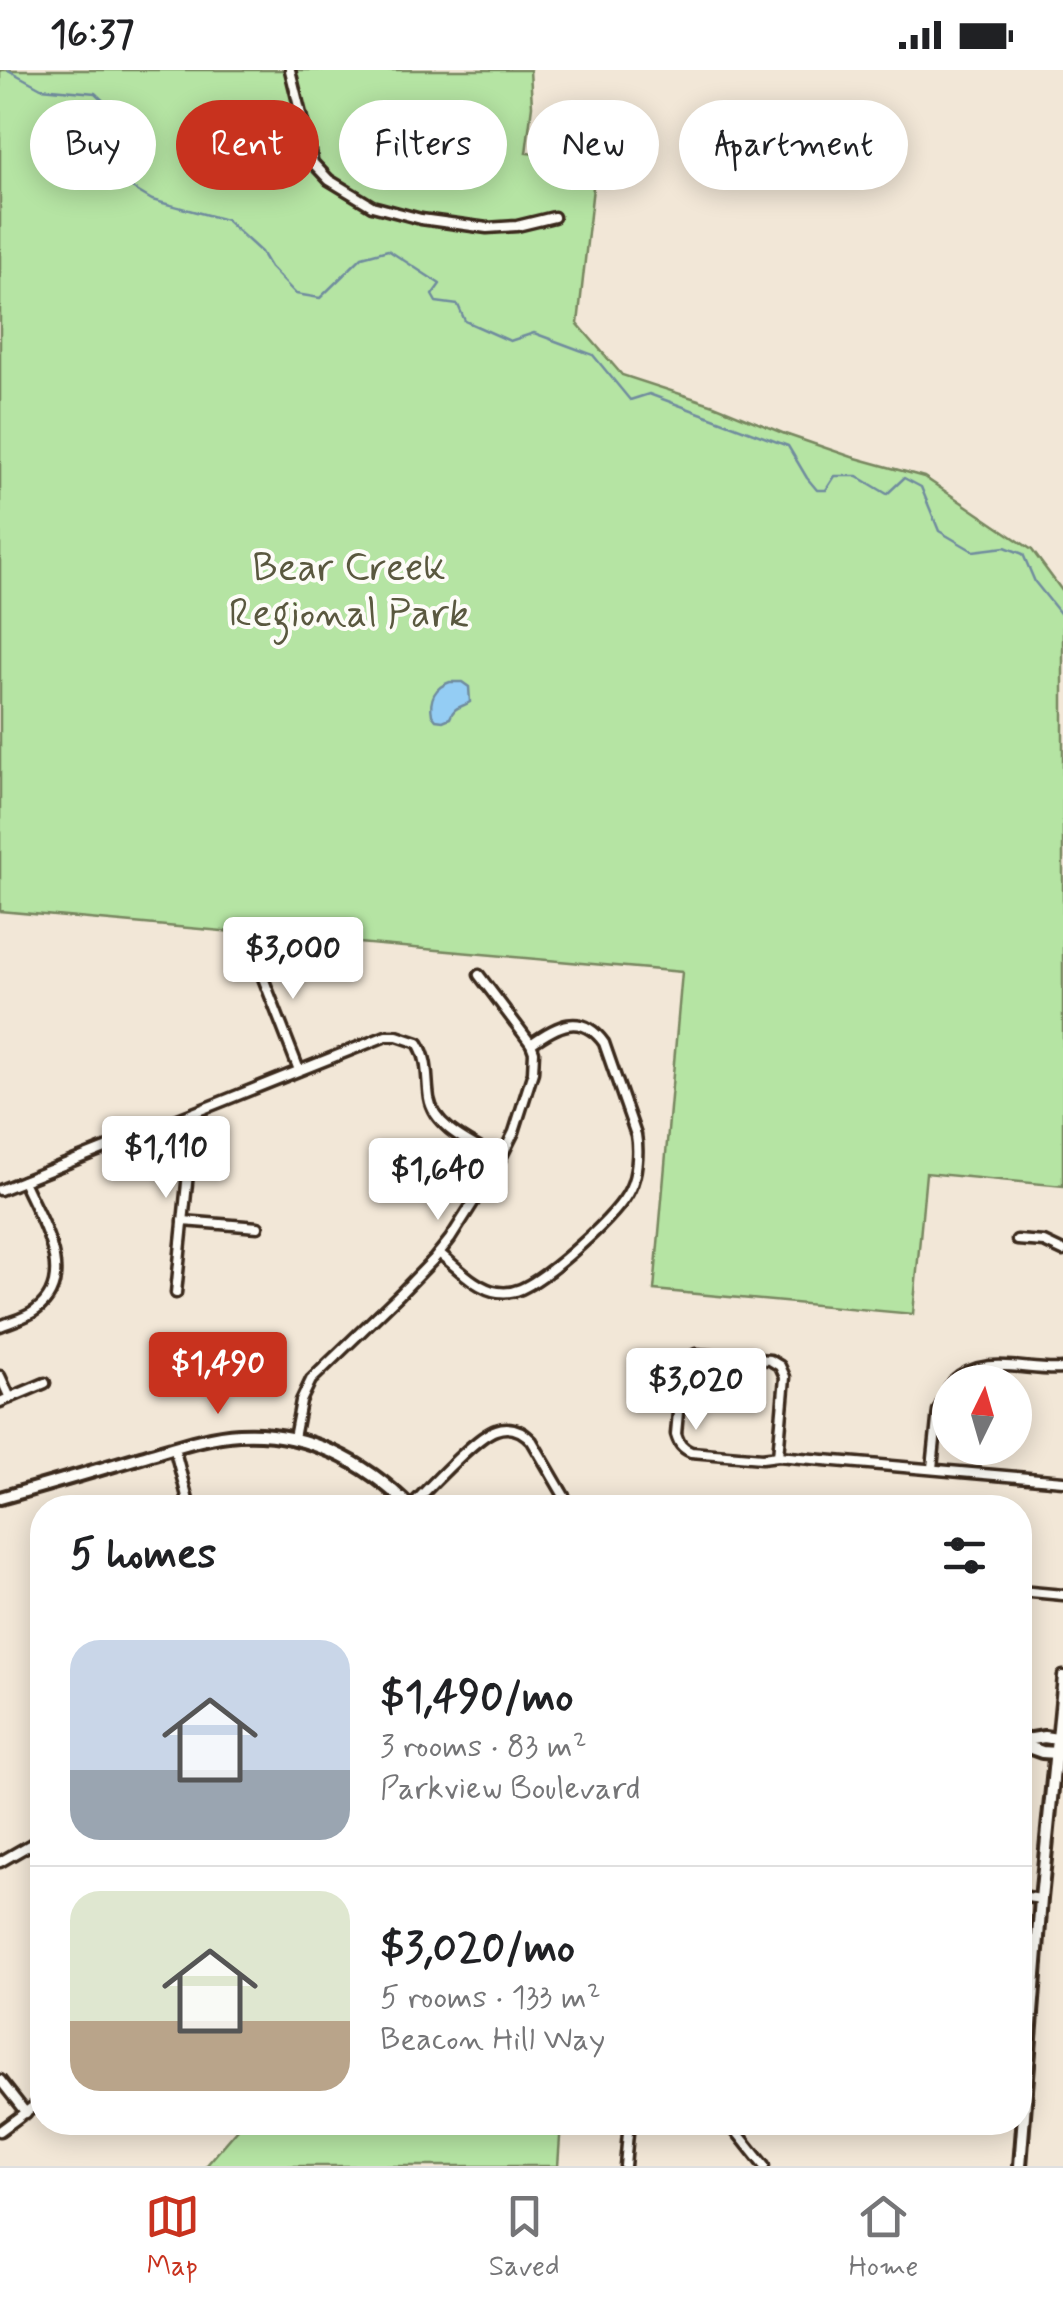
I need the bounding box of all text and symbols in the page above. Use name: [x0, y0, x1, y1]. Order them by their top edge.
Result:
text: 16:37: [50, 11, 134, 60]
chip: Buy: [30, 100, 156, 190]
chip: Rent: [176, 100, 319, 190]
chip: Filters: [339, 100, 507, 190]
chip: New: [527, 100, 659, 190]
chip: Apartment: [679, 100, 908, 190]
park label: Bear Creek Regional Park: [229, 543, 469, 645]
pin: $3,000: [212, 917, 374, 1002]
text: $3,000: [245, 928, 341, 970]
pin: $1,110: [85, 1116, 247, 1201]
text: $1,110: [124, 1127, 208, 1169]
pin: $1,640: [357, 1138, 519, 1223]
text: $1,640: [391, 1149, 485, 1191]
pin: $1,490: [137, 1332, 299, 1417]
text: $1,490: [171, 1343, 265, 1385]
pin: $3,020: [615, 1348, 777, 1433]
text: $3,020: [648, 1359, 744, 1401]
north arrow: [932, 1365, 1032, 1465]
map controls: [932, 1365, 1032, 1465]
text: 5 homes: [70, 1528, 216, 1583]
icon: filters: [937, 1528, 992, 1583]
text: $1,490/mo: [380, 1671, 573, 1726]
icon: home: [150, 1680, 270, 1800]
text: 3 rooms · 83 m²: [380, 1726, 587, 1768]
text: Parkview Boulevard: [380, 1768, 640, 1810]
text: $3,020/mo: [380, 1922, 575, 1977]
icon: home: [150, 1931, 270, 2051]
text: 5 rooms · 133 m²: [380, 1977, 601, 2019]
text: Beacon Hill Way: [380, 2019, 605, 2061]
tab: Map: [145, 2189, 200, 2286]
tab: Saved: [489, 2189, 560, 2286]
tab: Home: [849, 2189, 918, 2286]

